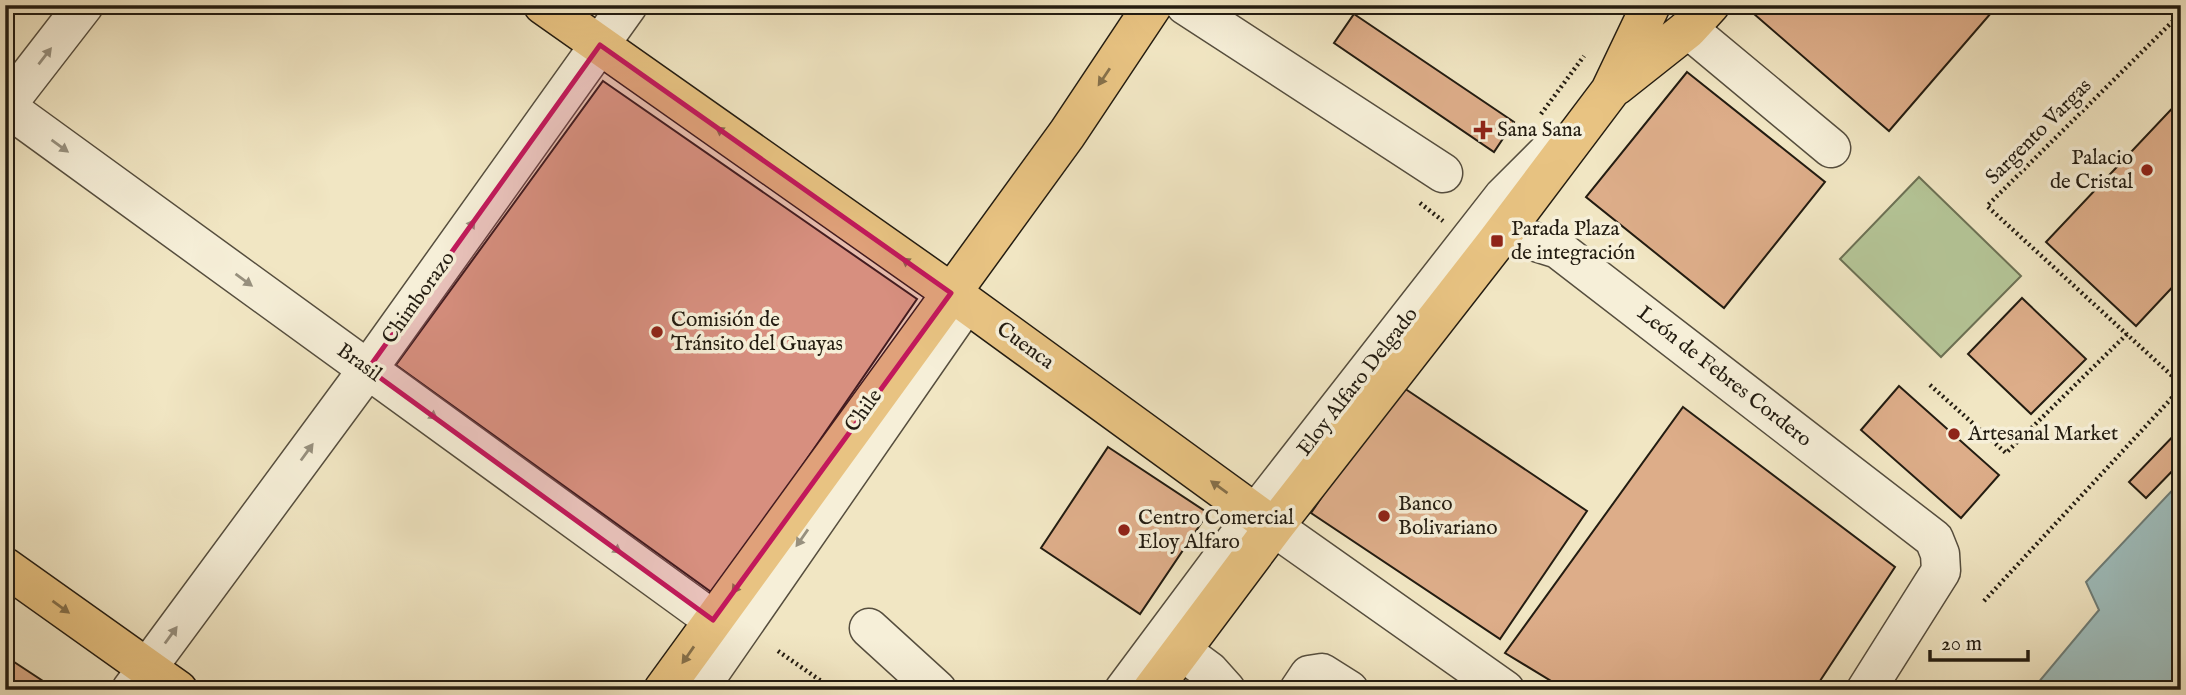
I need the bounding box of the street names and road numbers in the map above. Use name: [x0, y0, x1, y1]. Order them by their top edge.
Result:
street label: Sargento Vargas: [1980, 73, 2098, 191]
street label: Chimborazo: [376, 246, 462, 350]
street label: León de Febres Cordero: [1631, 300, 1817, 454]
street label: Eloy Alfaro Delgado: [1291, 302, 1425, 462]
street label: Cuenca: [991, 316, 1060, 377]
street label: Brasil: [331, 338, 387, 389]
street label: Chile: [839, 384, 889, 438]

